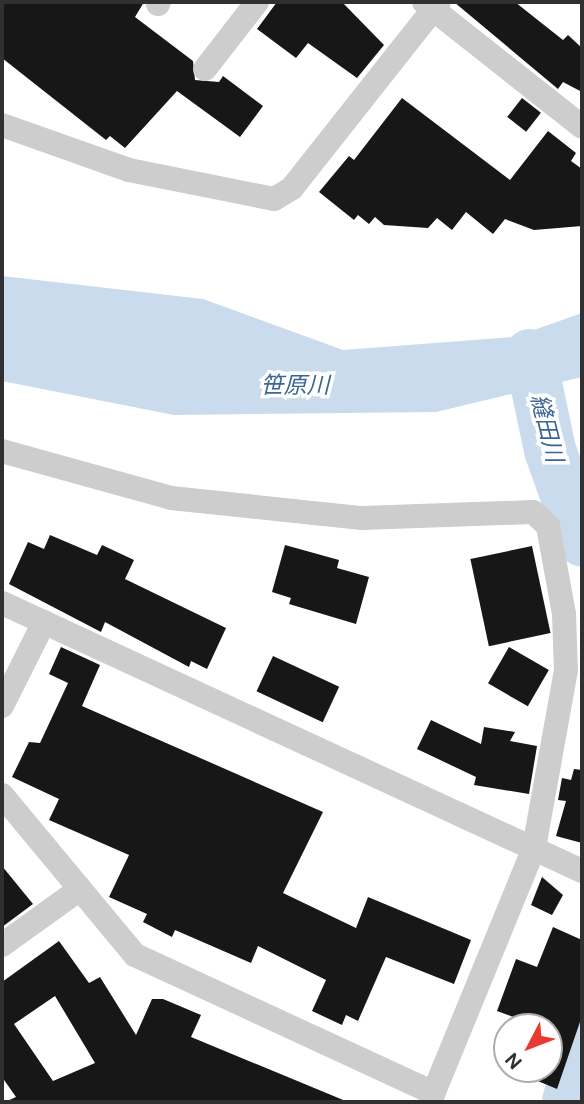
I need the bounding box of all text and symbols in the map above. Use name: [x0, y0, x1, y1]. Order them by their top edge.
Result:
water label: 笹原川: [261, 371, 329, 399]
water label: 縫田川: [525, 391, 569, 465]
north arrow: [493, 1013, 563, 1083]
text: N: [500, 1048, 527, 1075]

